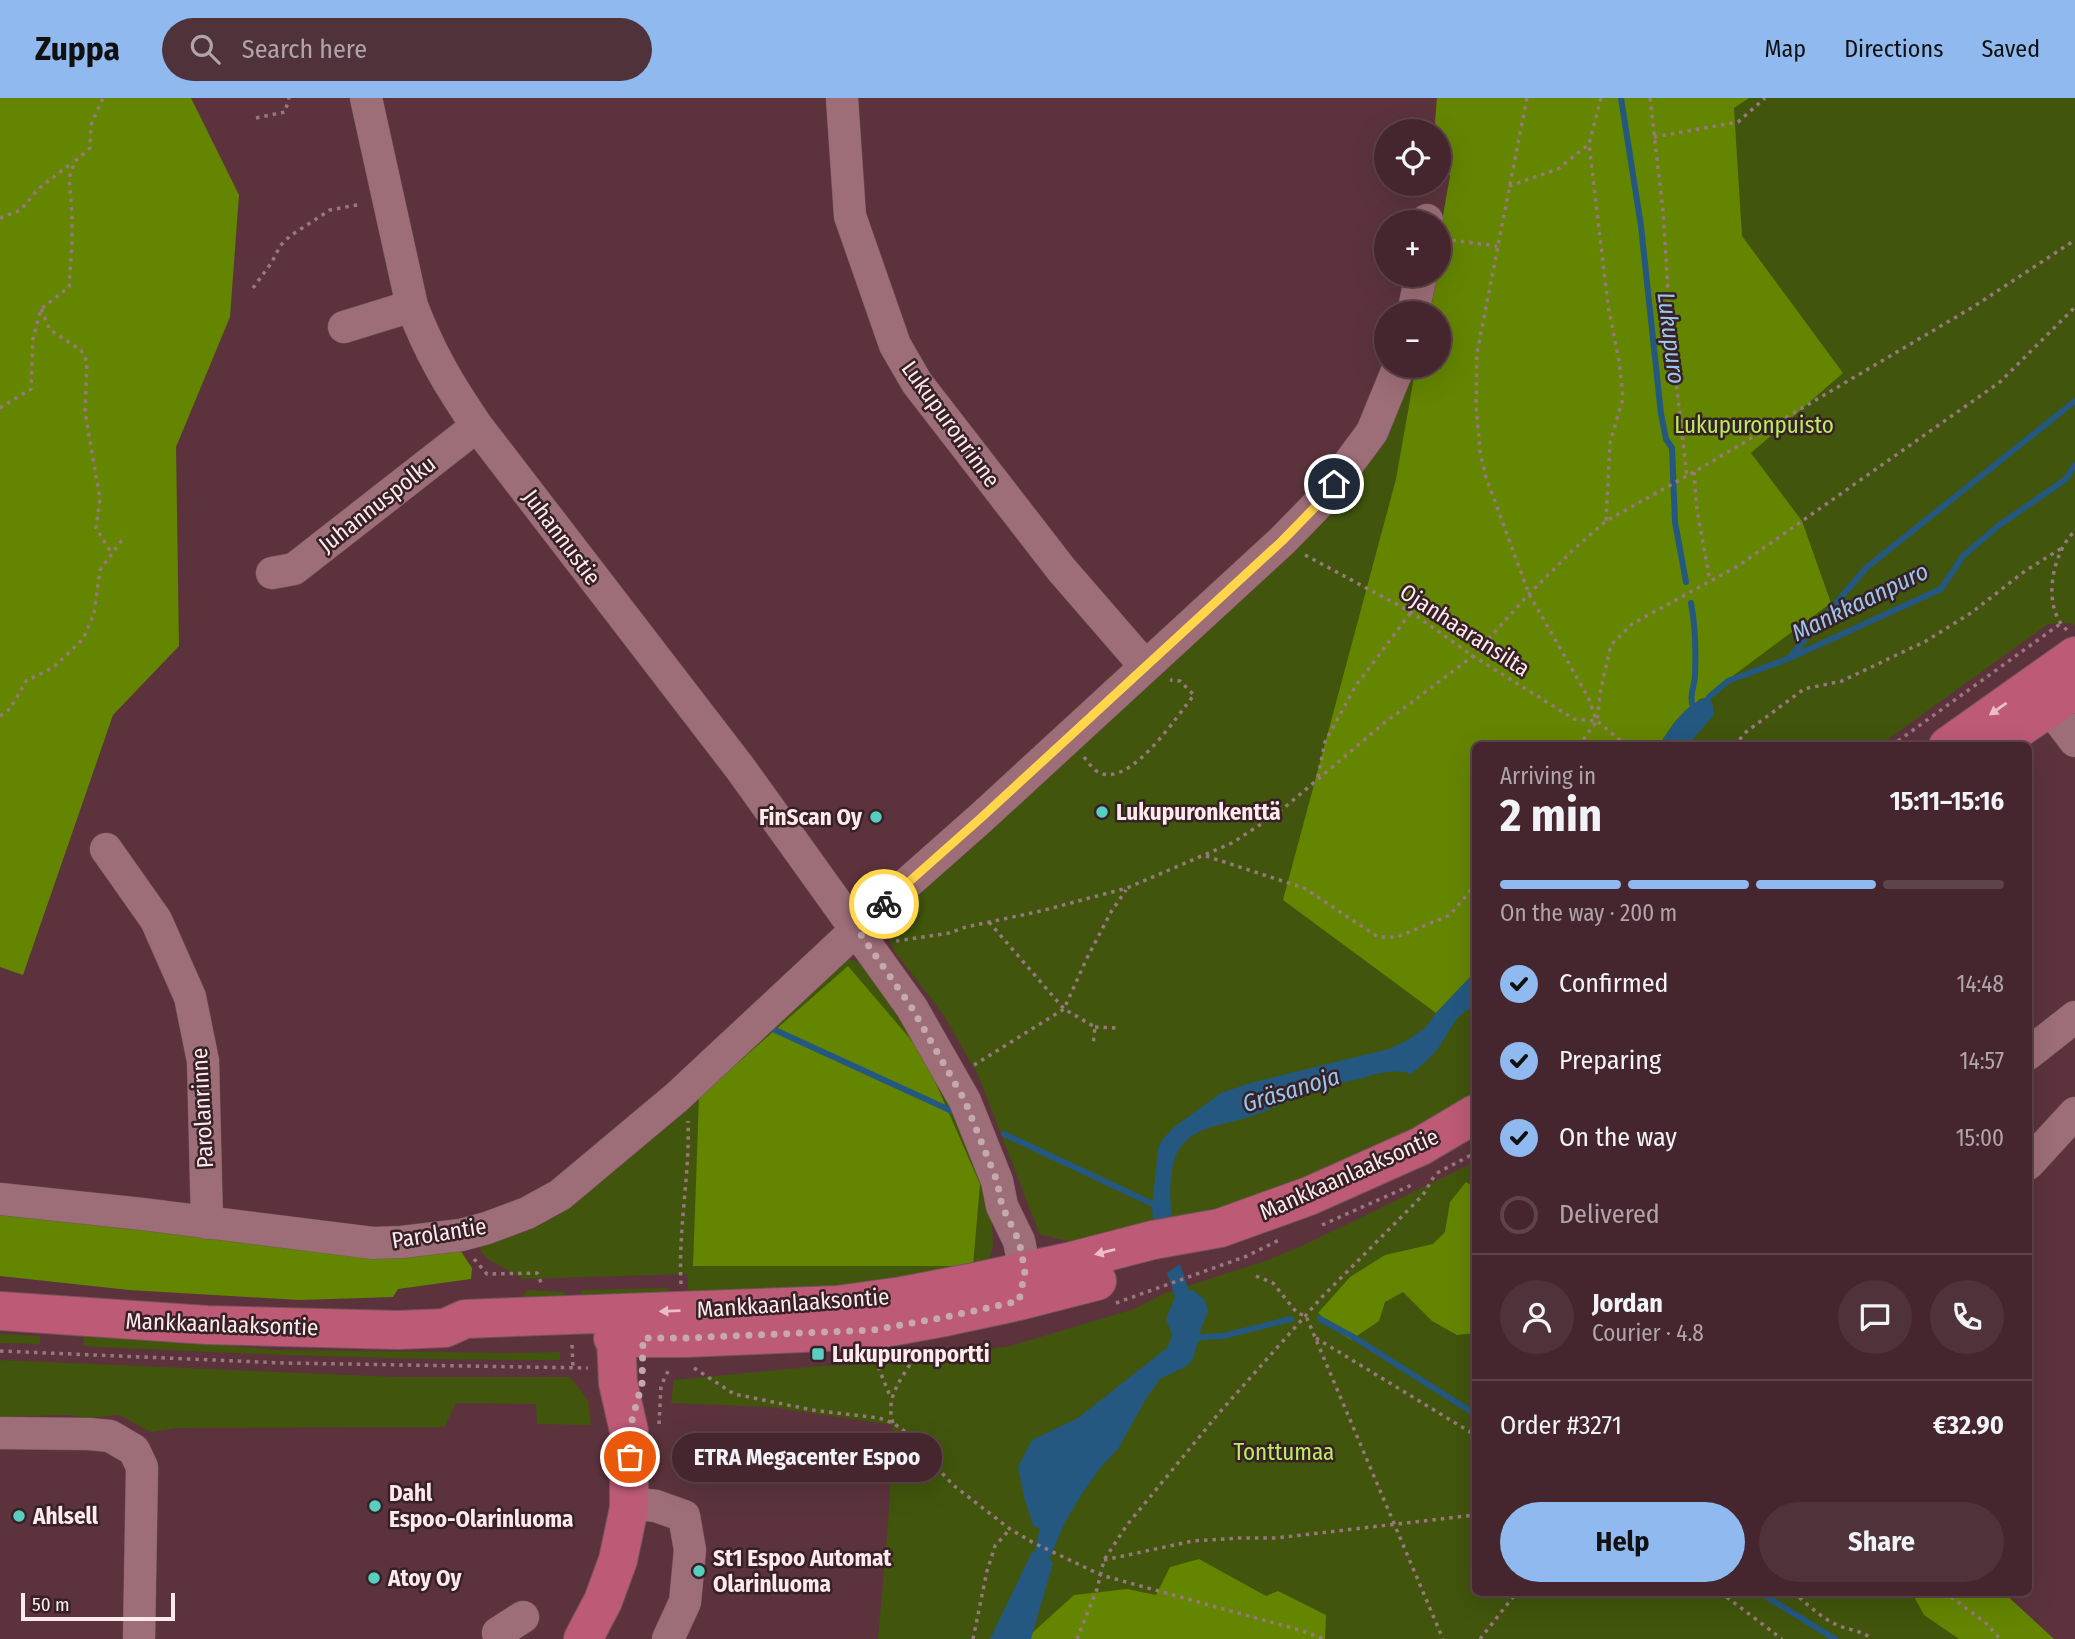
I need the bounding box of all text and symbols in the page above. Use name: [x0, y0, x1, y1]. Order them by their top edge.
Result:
search box: [162, 18, 652, 81]
text: Zuppa: [35, 29, 120, 69]
icon: search: [186, 30, 224, 68]
text: Search here: [242, 34, 367, 65]
text: Map: [1765, 35, 1806, 63]
text: Directions: [1844, 35, 1943, 63]
text: Saved: [1981, 35, 2040, 63]
map controls: [1374, 119, 1451, 378]
button: locate: [1374, 119, 1451, 196]
button: +: [1374, 210, 1451, 287]
water label: Lukupuro: [1651, 291, 1691, 385]
button: −: [1374, 301, 1451, 378]
street label: Lukupuronrinne: [896, 355, 1006, 493]
park label: Lukupuronpuisto: [1674, 411, 1834, 439]
street label: Juhannuspolku: [313, 450, 441, 558]
pin: [1304, 454, 1364, 514]
icon: home: [1315, 465, 1353, 503]
street label: Juhannustie: [517, 484, 607, 590]
water label: Mankkaanpuro: [1787, 557, 1933, 647]
street label: Ojanhaaransilta: [1395, 578, 1535, 682]
one-way arrow: [1989, 702, 2007, 716]
text: Arriving in: [1500, 762, 1596, 790]
text: 15:11–15:16: [1890, 786, 2004, 817]
text: 2 min: [1500, 788, 1602, 843]
place label: Lukupuronkenttä: [1116, 798, 1281, 826]
place label: FinScan Oy: [759, 803, 863, 831]
marker: Lukupuronkenttä: [1094, 804, 1110, 820]
marker: FinScan Oy: [868, 809, 884, 825]
courier: [849, 869, 919, 939]
icon: bike: [865, 885, 903, 923]
text: On the way · 200 m: [1500, 899, 1677, 927]
icon: check: [1500, 965, 1538, 1003]
text: Confirmed: [1559, 968, 1669, 999]
text: 14:48: [1957, 970, 2004, 998]
icon: check: [1500, 1042, 1538, 1080]
text: Preparing: [1559, 1045, 1661, 1076]
street label: Parolanrinne: [185, 1047, 219, 1169]
text: 14:57: [1960, 1047, 2004, 1075]
water label: Gräsanoja: [1239, 1062, 1343, 1118]
icon: check: [1500, 1119, 1538, 1157]
street label: Mankkaanlaaksontie: [1255, 1122, 1443, 1226]
text: On the way: [1559, 1122, 1677, 1153]
text: 15:00: [1956, 1124, 2004, 1152]
text: Delivered: [1559, 1199, 1660, 1230]
street label: Parolantie: [390, 1212, 488, 1254]
one-way arrow: [1094, 1247, 1116, 1258]
button: person: [1500, 1280, 1574, 1354]
button: chat: [1838, 1280, 1912, 1354]
button: phone: [1930, 1280, 2004, 1354]
street label: Mankkaanlaaksontie: [696, 1282, 890, 1324]
text: Jordan: [1592, 1288, 1663, 1319]
one-way arrow: [659, 1306, 681, 1317]
street label: Mankkaanlaaksontie: [125, 1307, 319, 1341]
text: Courier · 4.8: [1592, 1319, 1704, 1347]
place label: Lukupuronportti: [832, 1340, 990, 1368]
marker: Lukupuronportti: [810, 1346, 826, 1362]
text: Order #3271: [1500, 1410, 1622, 1441]
text: €32.90: [1933, 1410, 2004, 1441]
pin: [600, 1427, 660, 1487]
callout: ETRA Megacenter Espoo: [672, 1432, 942, 1482]
icon: bag: [611, 1438, 649, 1476]
park label: Tonttumaa: [1234, 1438, 1334, 1466]
text: ETRA Megacenter Espoo: [694, 1443, 920, 1471]
place label: Dahl Espoo-Olarinluoma: [389, 1479, 574, 1533]
marker: Dahl Espoo-Olarinluoma: [367, 1498, 383, 1514]
place label: Ahlsell: [32, 1502, 99, 1530]
button: Help: [1500, 1502, 1745, 1582]
button: Share: [1759, 1502, 2004, 1582]
marker: Ahlsell: [11, 1508, 27, 1524]
place label: St1 Espoo Automat Olarinluoma: [713, 1544, 892, 1598]
marker: St1 Espoo Automat Olarinluoma: [691, 1563, 707, 1579]
place label: Atoy Oy: [387, 1564, 462, 1592]
marker: Atoy Oy: [366, 1570, 382, 1586]
scale bar: [21, 1590, 175, 1622]
text: 50 m: [32, 1593, 70, 1616]

